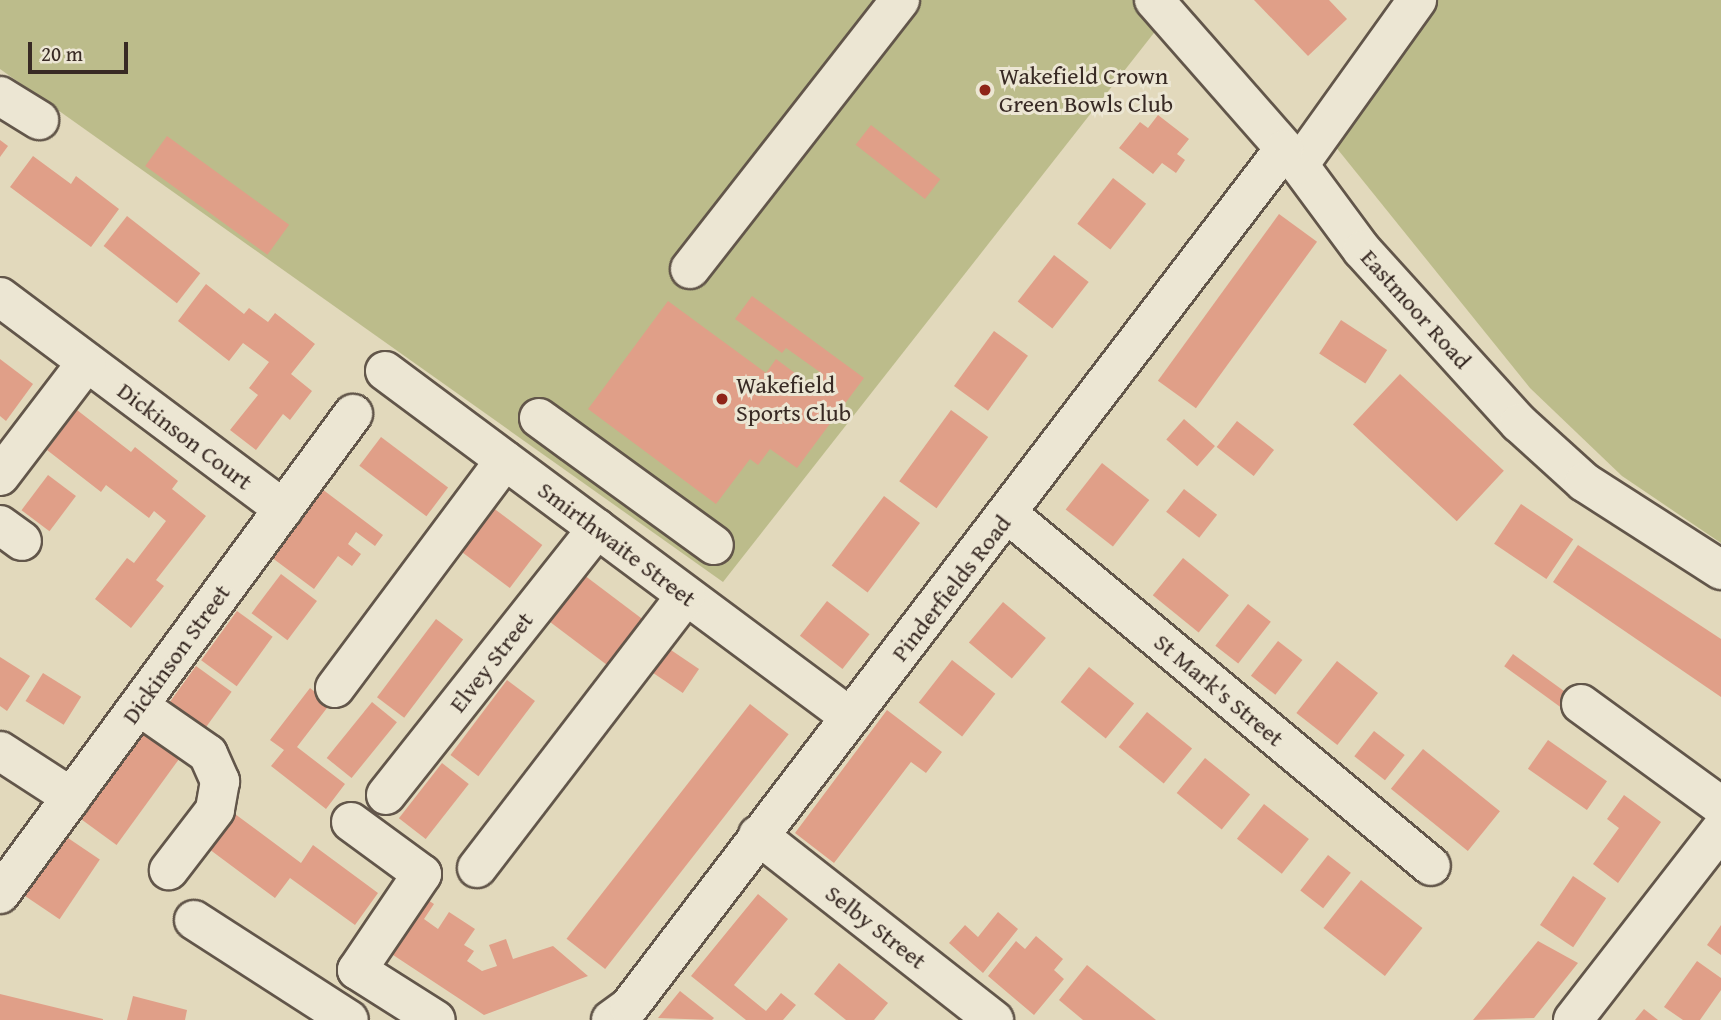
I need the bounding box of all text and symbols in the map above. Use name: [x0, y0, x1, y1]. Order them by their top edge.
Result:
scale bar: [32, 28, 131, 72]
text: 20 m: [41, 38, 83, 69]
place label: Wakefield Crown Green Bowls Club: [999, 62, 1173, 118]
marker: Wakefield Crown Green Bowls Club: [977, 82, 993, 98]
street label: Eastmoor Road: [1355, 243, 1477, 375]
place label: Wakefield Sports Club: [736, 371, 851, 427]
street label: Dickinson Court: [112, 376, 258, 496]
marker: Wakefield Sports Club: [714, 391, 730, 407]
street label: Smirthwaite Street: [532, 475, 702, 613]
street label: Pinderfields Road: [885, 509, 1017, 667]
street label: Dickinson Street: [116, 579, 236, 729]
street label: Elvey Street: [443, 606, 539, 718]
street label: St Mark's Street: [1148, 627, 1290, 753]
street label: Selby Street: [820, 879, 932, 975]

